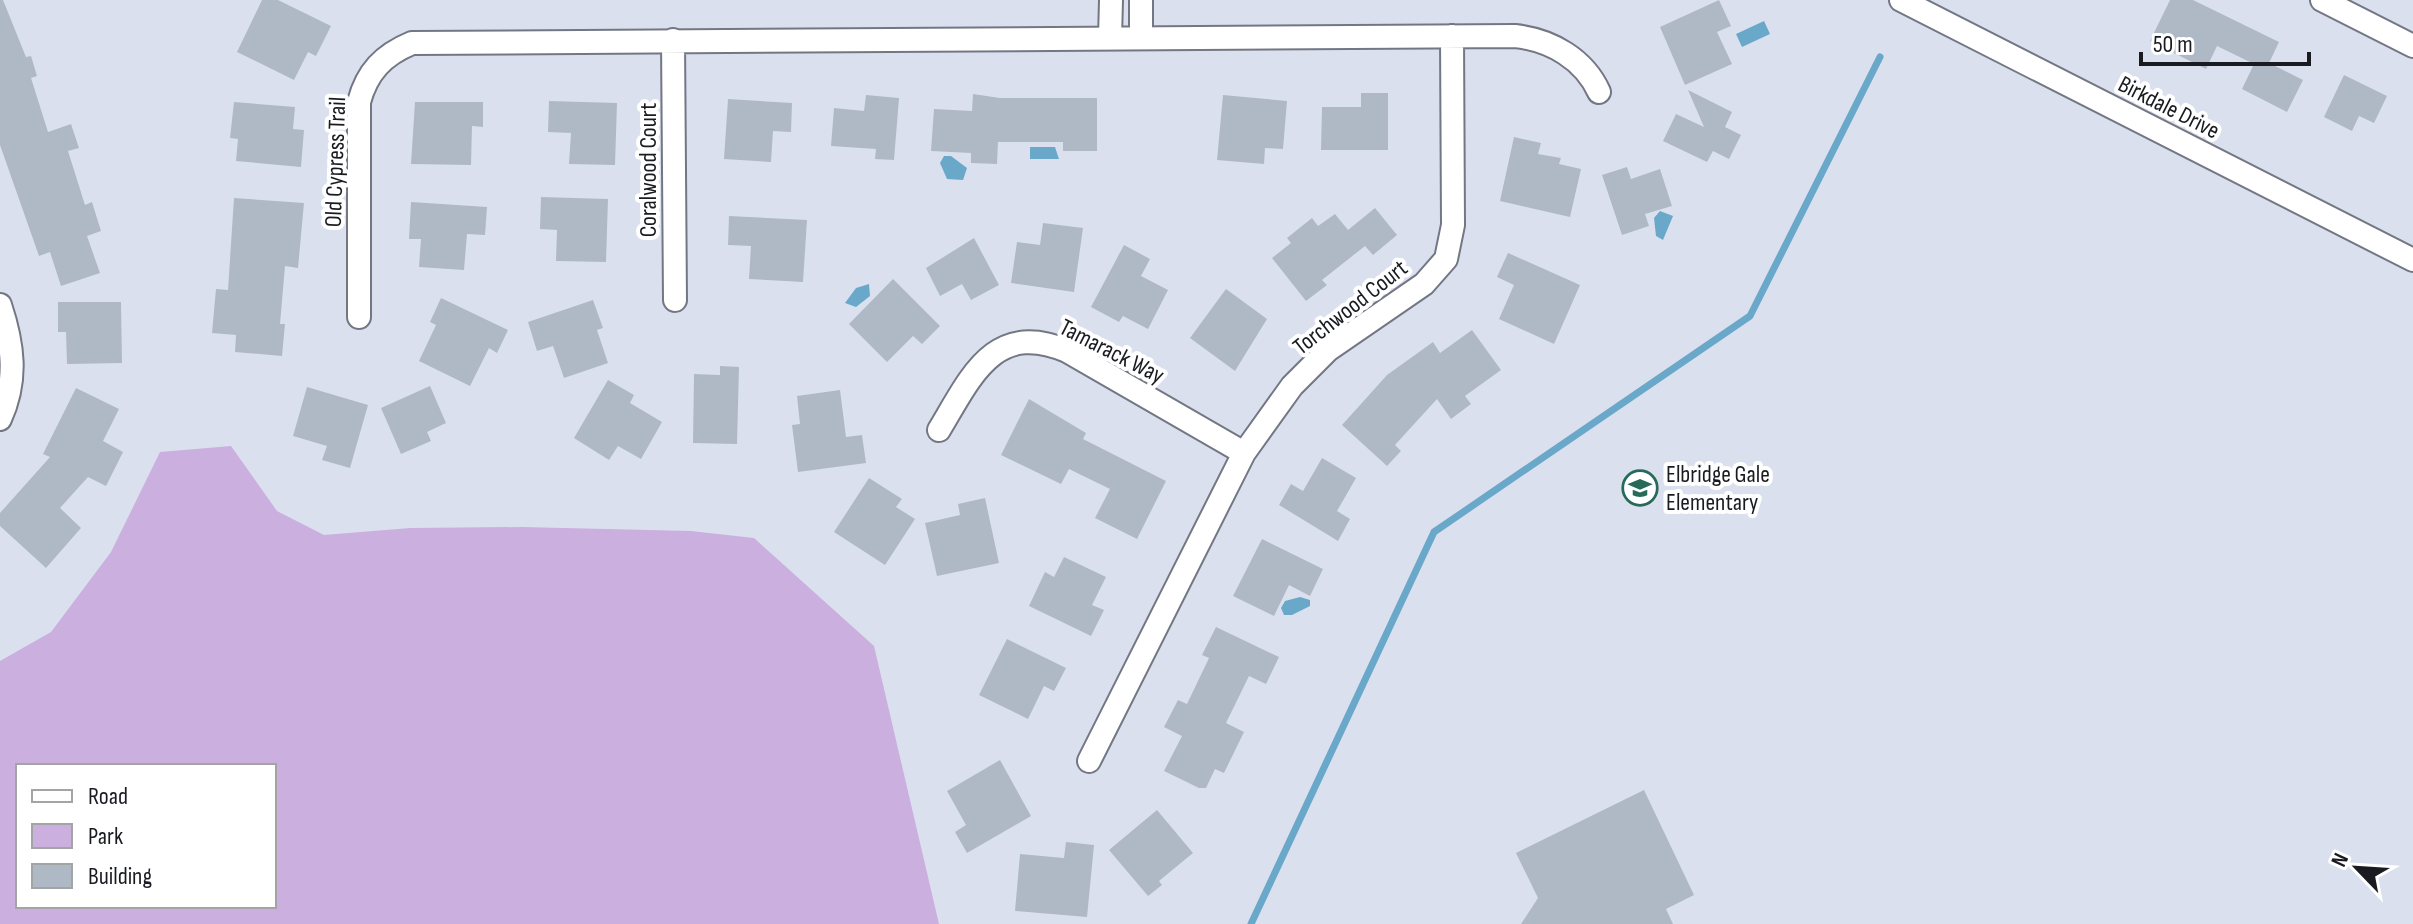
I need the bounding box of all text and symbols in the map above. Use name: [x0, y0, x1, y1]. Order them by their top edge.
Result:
scale bar: [2141, 16, 2309, 66]
text: 50 m: [2153, 30, 2193, 59]
street label: Birkdale Drive: [2113, 70, 2224, 145]
street label: Old Cypress Trail: [319, 96, 352, 228]
street label: Coralwood Court: [634, 103, 663, 237]
street label: Torchwood Court: [1287, 254, 1413, 361]
street label: Tamarack Way: [1055, 313, 1169, 390]
place label: Elbridge Gale Elementary: [1666, 460, 1770, 517]
school or university icon: Elbridge Gale Elementary: [1621, 469, 1659, 507]
legend: [16, 764, 276, 908]
text: Road: [88, 782, 128, 811]
text: Park: [88, 822, 123, 851]
north arrow: [2317, 828, 2397, 908]
text: N: [2326, 849, 2355, 871]
text: Building: [88, 862, 152, 891]

